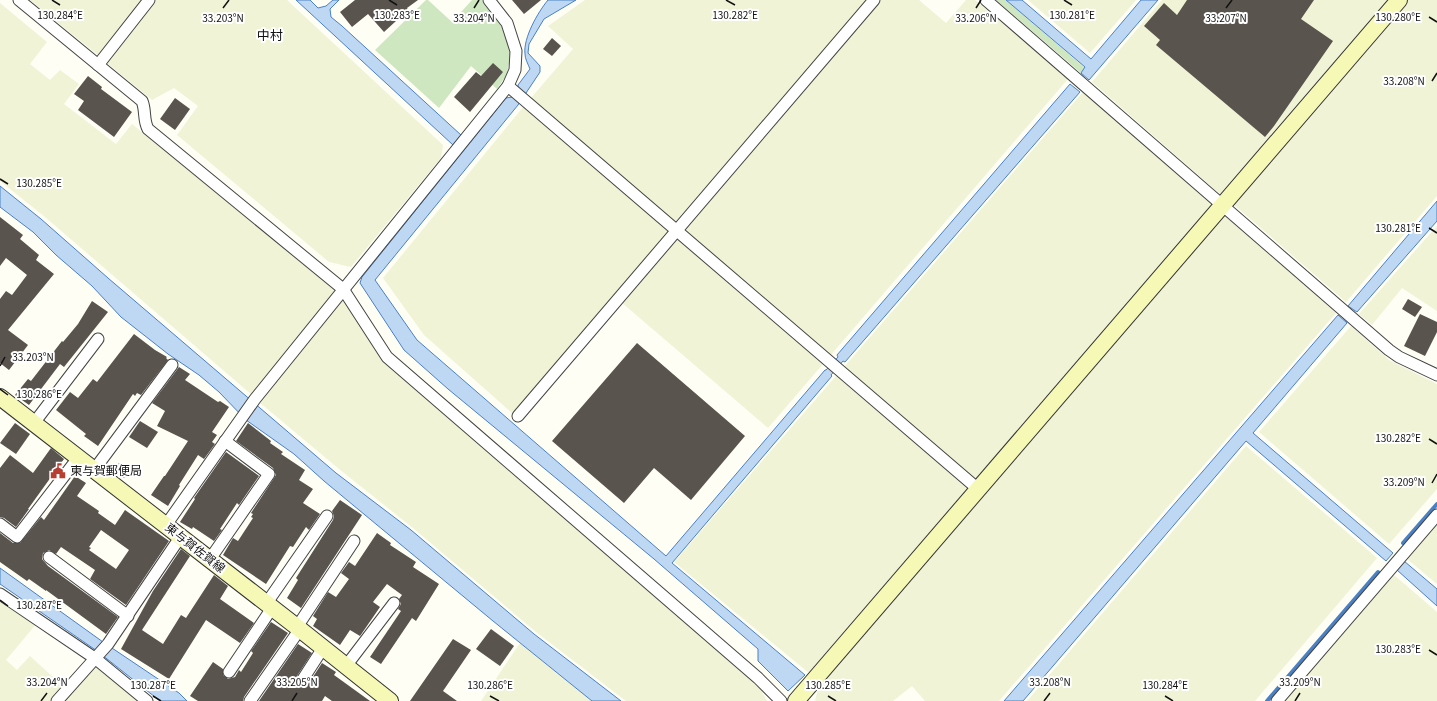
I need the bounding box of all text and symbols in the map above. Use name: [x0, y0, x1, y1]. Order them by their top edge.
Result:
text: 130.284°E: [37, 7, 83, 22]
text: 130.283°E: [374, 7, 420, 22]
text: 130.282°E: [712, 7, 758, 22]
text: 130.281°E: [1049, 7, 1095, 22]
text: 130.280°E: [1375, 9, 1421, 24]
text: 33.203°N: [202, 10, 244, 25]
text: 33.204°N: [453, 10, 495, 25]
text: 33.206°N: [955, 10, 997, 25]
text: 33.207°N: [1205, 10, 1247, 25]
district label: 中村: [257, 25, 283, 44]
text: 33.208°N: [1383, 73, 1425, 88]
text: 130.285°E: [16, 175, 62, 190]
text: 130.281°E: [1375, 220, 1421, 235]
text: 33.203°N: [12, 349, 54, 364]
text: 130.286°E: [16, 386, 62, 401]
text: 130.282°E: [1375, 430, 1421, 445]
place label: 東与賀郵便局: [70, 461, 142, 478]
public building icon: 東与賀郵便局: [49, 462, 67, 480]
text: 33.209°N: [1383, 474, 1425, 489]
street label: 東与賀佐賀線: [162, 518, 230, 576]
text: 130.287°E: [16, 597, 62, 612]
text: 130.283°E: [1375, 641, 1421, 656]
text: 33.204°N: [26, 674, 68, 689]
text: 33.205°N: [276, 674, 318, 689]
text: 33.208°N: [1029, 674, 1071, 689]
text: 33.209°N: [1279, 674, 1321, 689]
text: 130.287°E: [130, 677, 176, 692]
text: 130.286°E: [467, 677, 513, 692]
text: 130.285°E: [805, 677, 851, 692]
text: 130.284°E: [1142, 677, 1188, 692]

